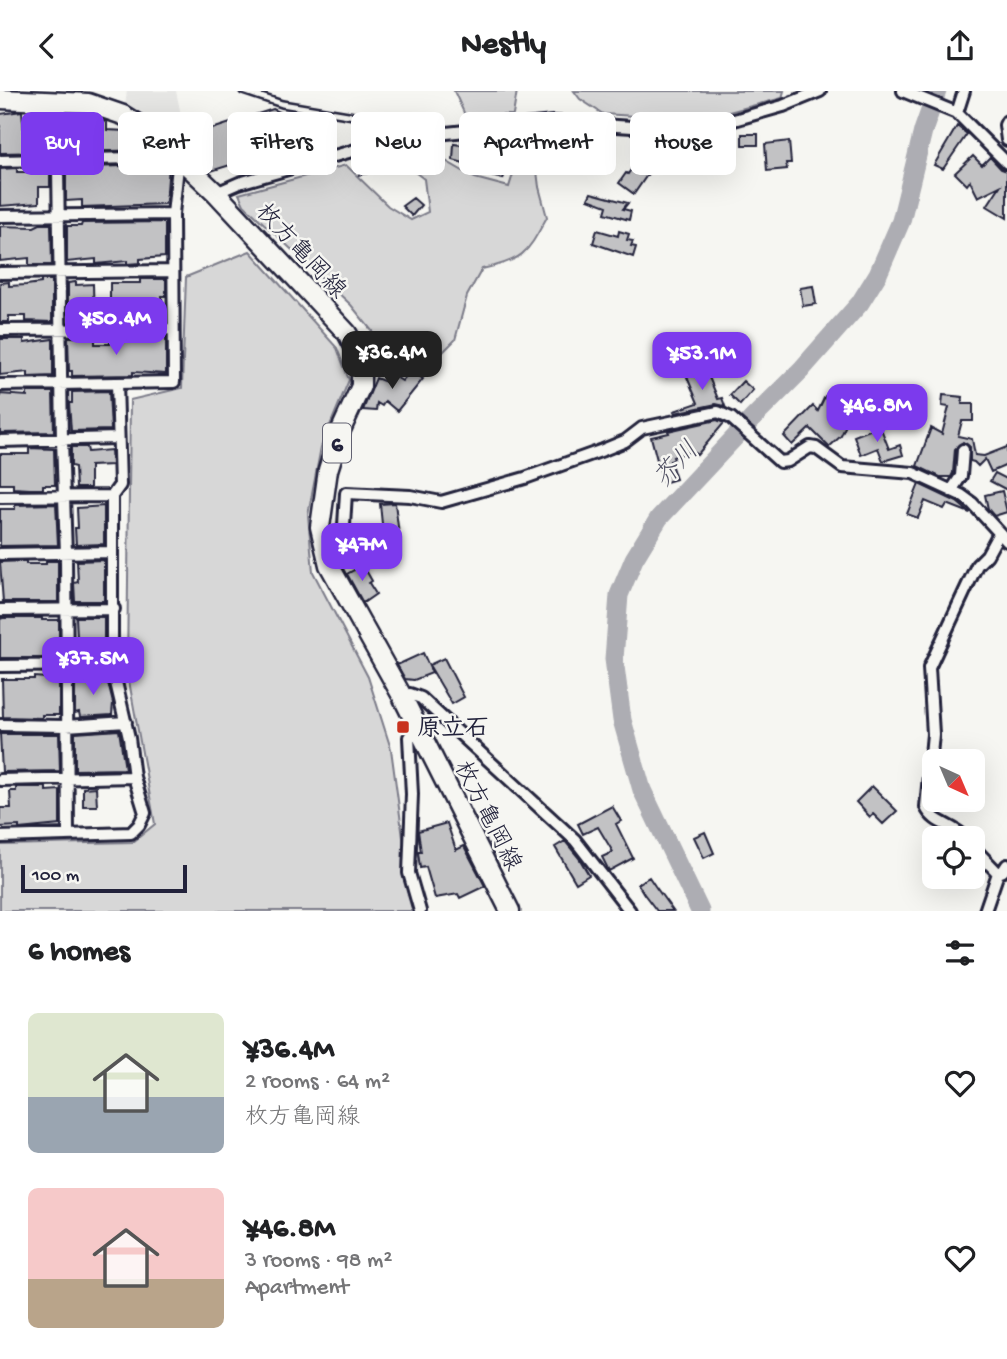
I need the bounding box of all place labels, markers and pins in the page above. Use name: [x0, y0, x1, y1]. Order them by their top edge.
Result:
pin: ¥50.4M: [59, 297, 173, 357]
pin: ¥36.4M: [335, 331, 449, 391]
pin: ¥53.1M: [645, 333, 759, 392]
pin: ¥46.8M: [820, 385, 934, 444]
pin: ¥47M: [321, 524, 403, 583]
pin: ¥37.5M: [36, 637, 150, 697]
place label: 原立石: [417, 715, 489, 745]
marker: 原立石: [395, 719, 411, 735]

